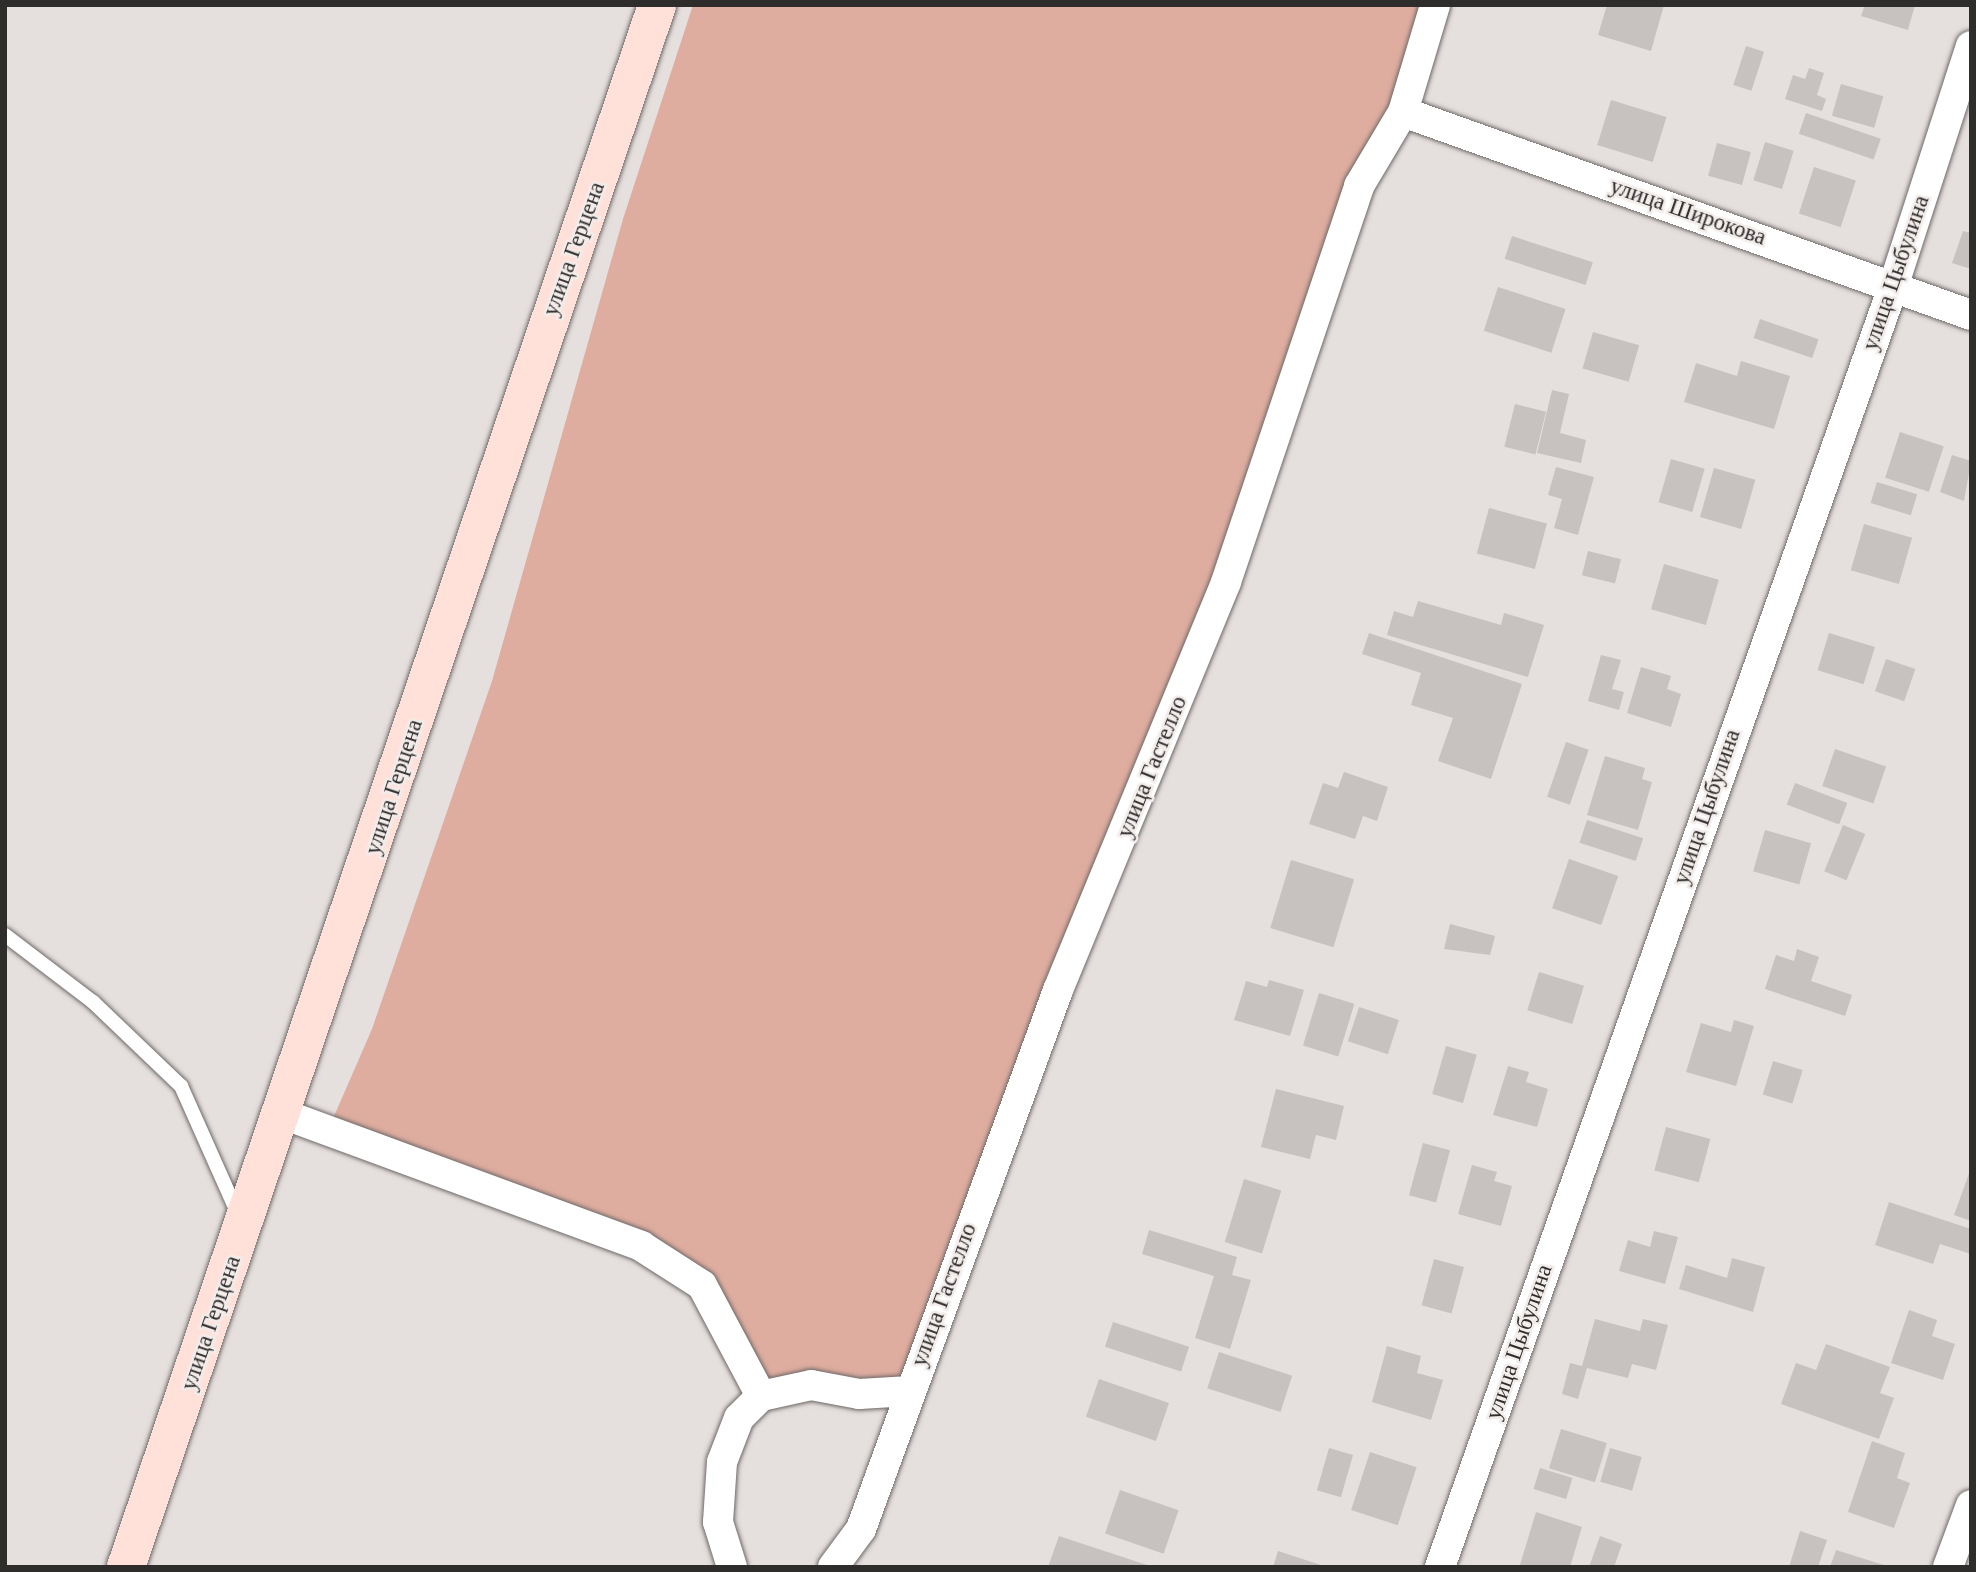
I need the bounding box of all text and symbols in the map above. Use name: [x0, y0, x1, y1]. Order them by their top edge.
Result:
street label: улица Широкова: [1606, 172, 1770, 252]
street label: улица Герцена: [537, 178, 611, 320]
street label: улица Цыбулина: [1857, 192, 1935, 354]
street label: улица Гастелло: [1111, 692, 1193, 842]
street label: улица Герцена: [359, 716, 429, 858]
street label: улица Цыбулина: [1668, 726, 1746, 888]
street label: улица Гастелло: [905, 1220, 983, 1370]
street label: улица Герцена: [175, 1252, 247, 1394]
street label: улица Цыбулина: [1480, 1261, 1558, 1423]

